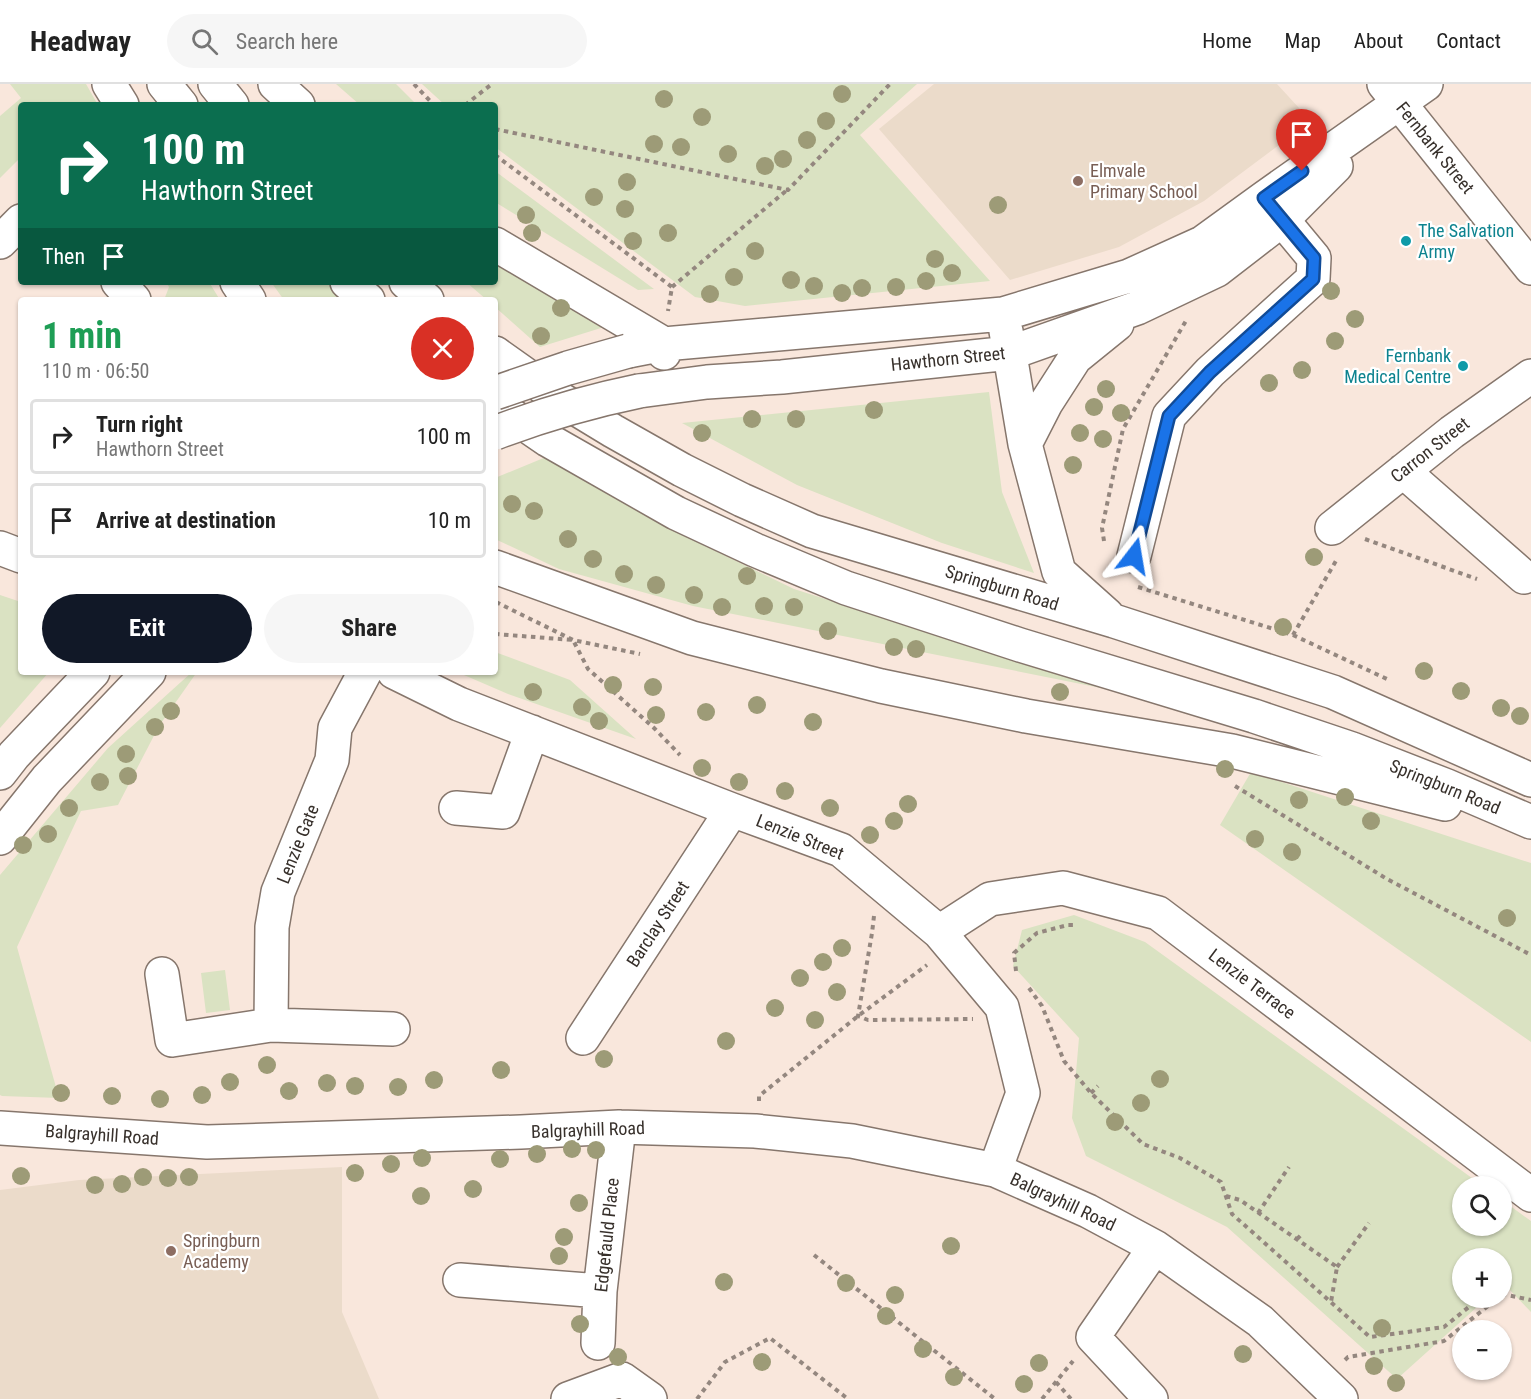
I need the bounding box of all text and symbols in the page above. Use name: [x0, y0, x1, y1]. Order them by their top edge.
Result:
search box: [167, 14, 587, 68]
text: Headway: [30, 25, 131, 58]
icon: search: [188, 25, 221, 58]
text: Search here: [236, 29, 338, 54]
text: Home: [1202, 29, 1252, 53]
text: Map: [1285, 29, 1321, 53]
text: About: [1354, 29, 1403, 53]
text: Contact: [1436, 29, 1501, 53]
street label: Fernbank Street: [1392, 98, 1479, 198]
pin: [1276, 109, 1327, 171]
icon: arrive: [1285, 118, 1318, 151]
text: 100 m: [141, 125, 246, 174]
icon: right: [42, 126, 120, 204]
place label: Elmvale Primary School: [1090, 160, 1198, 202]
marker: Elmvale Primary School: [1071, 174, 1085, 188]
text: Hawthorn Street: [141, 175, 314, 207]
place label: The Salvation Army: [1418, 220, 1514, 262]
marker: The Salvation Army: [1399, 234, 1413, 248]
icon: arrive: [97, 240, 130, 273]
text: Then: [42, 244, 85, 269]
text: 1 min: [42, 315, 122, 357]
button: close: [411, 317, 474, 380]
street label: Hawthorn Street: [890, 342, 1006, 375]
place label: Fernbank Medical Centre: [1344, 345, 1451, 387]
text: 110 m · 06:50: [42, 359, 149, 383]
marker: Fernbank Medical Centre: [1456, 359, 1470, 373]
text: Turn right: [96, 412, 183, 437]
street label: Carron Street: [1386, 412, 1473, 487]
icon: right: [45, 420, 78, 453]
text: 100 m: [417, 424, 471, 449]
text: Hawthorn Street: [96, 437, 224, 461]
icon: arrive: [45, 504, 78, 537]
text: Arrive at destination: [96, 508, 276, 533]
text: 10 m: [428, 508, 471, 533]
position arrow: [1102, 524, 1166, 588]
street label: Springburn Road: [943, 560, 1061, 615]
button: Exit: [42, 594, 252, 663]
button: Share: [264, 594, 474, 663]
street label: Springburn Road: [1387, 755, 1504, 818]
street label: Lenzie Gate: [272, 801, 323, 886]
street label: Lenzie Street: [753, 809, 847, 864]
street label: Barclay Street: [622, 877, 693, 971]
street label: Lenzie Terrace: [1205, 944, 1300, 1023]
street label: Balgrayhill Road: [531, 1117, 645, 1142]
street label: Balgrayhill Road: [44, 1120, 160, 1149]
street label: Balgrayhill Road: [1007, 1168, 1119, 1235]
map controls: [1452, 1176, 1512, 1380]
button: search: [1452, 1176, 1512, 1236]
street label: Edgefauld Place: [590, 1177, 623, 1293]
place label: Springburn Academy: [183, 1230, 260, 1272]
marker: Springburn Academy: [164, 1244, 178, 1258]
button: +: [1452, 1248, 1512, 1308]
button: −: [1452, 1320, 1512, 1380]

